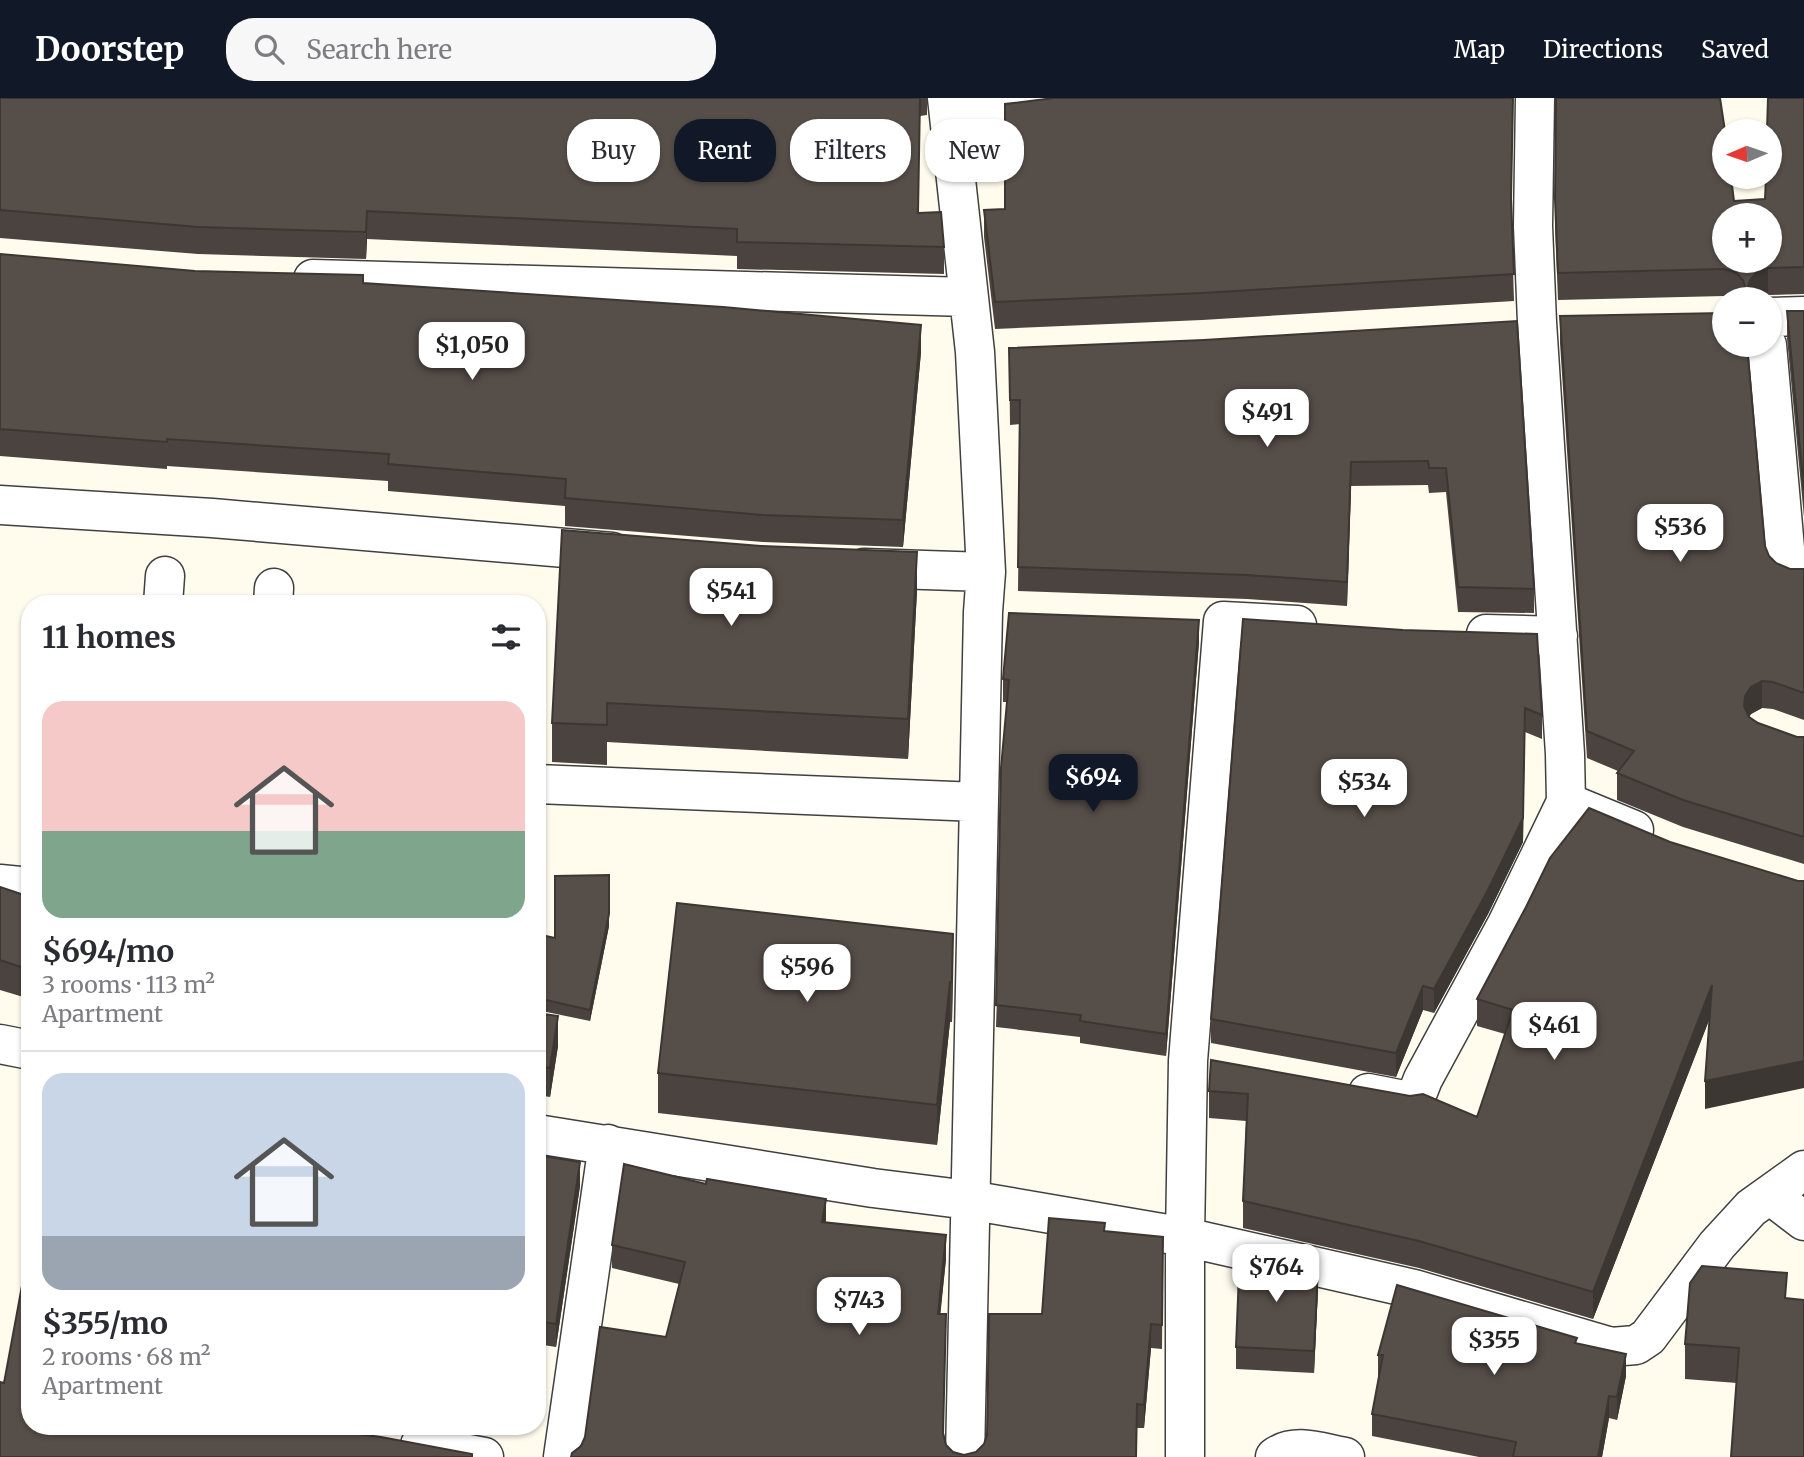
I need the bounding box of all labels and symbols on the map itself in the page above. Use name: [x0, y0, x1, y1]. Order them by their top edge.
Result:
north arrow: [1712, 119, 1782, 189]
pin: $1,050: [415, 322, 529, 382]
pin: $491: [1226, 390, 1308, 449]
pin: $536: [1639, 504, 1721, 564]
pin: $541: [690, 568, 772, 628]
pin: $694: [1052, 754, 1134, 814]
pin: $534: [1323, 760, 1405, 819]
pin: $596: [766, 944, 848, 1004]
pin: $461: [1513, 1002, 1595, 1062]
pin: $764: [1235, 1244, 1317, 1304]
pin: $743: [818, 1278, 900, 1337]
pin: $355: [1453, 1318, 1535, 1377]

